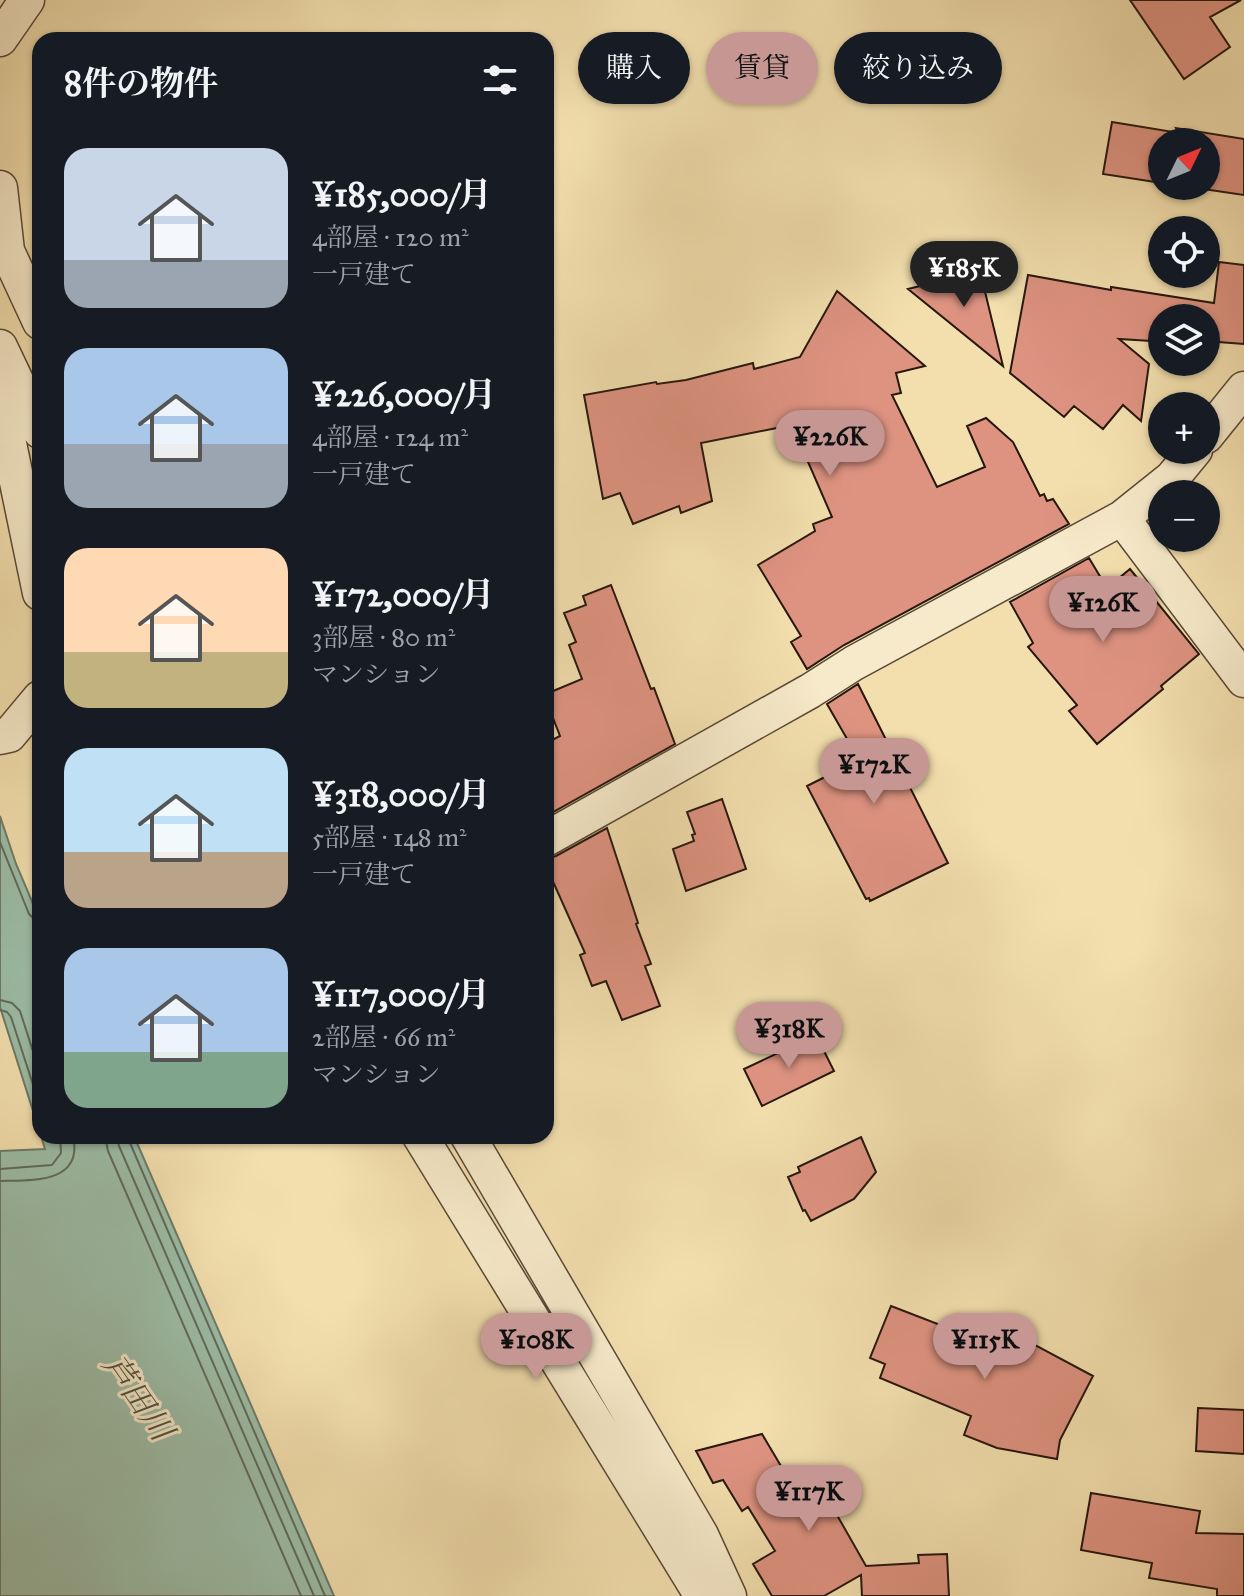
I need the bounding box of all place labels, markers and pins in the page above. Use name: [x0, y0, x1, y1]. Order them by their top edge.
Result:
pin: ¥185K: [908, 241, 1020, 309]
pin: ¥226K: [774, 410, 886, 478]
pin: ¥126K: [1047, 576, 1159, 644]
pin: ¥172K: [818, 738, 930, 806]
pin: ¥318K: [733, 1002, 845, 1070]
pin: ¥108K: [480, 1313, 592, 1381]
pin: ¥115K: [929, 1313, 1041, 1381]
pin: ¥117K: [753, 1465, 865, 1533]

